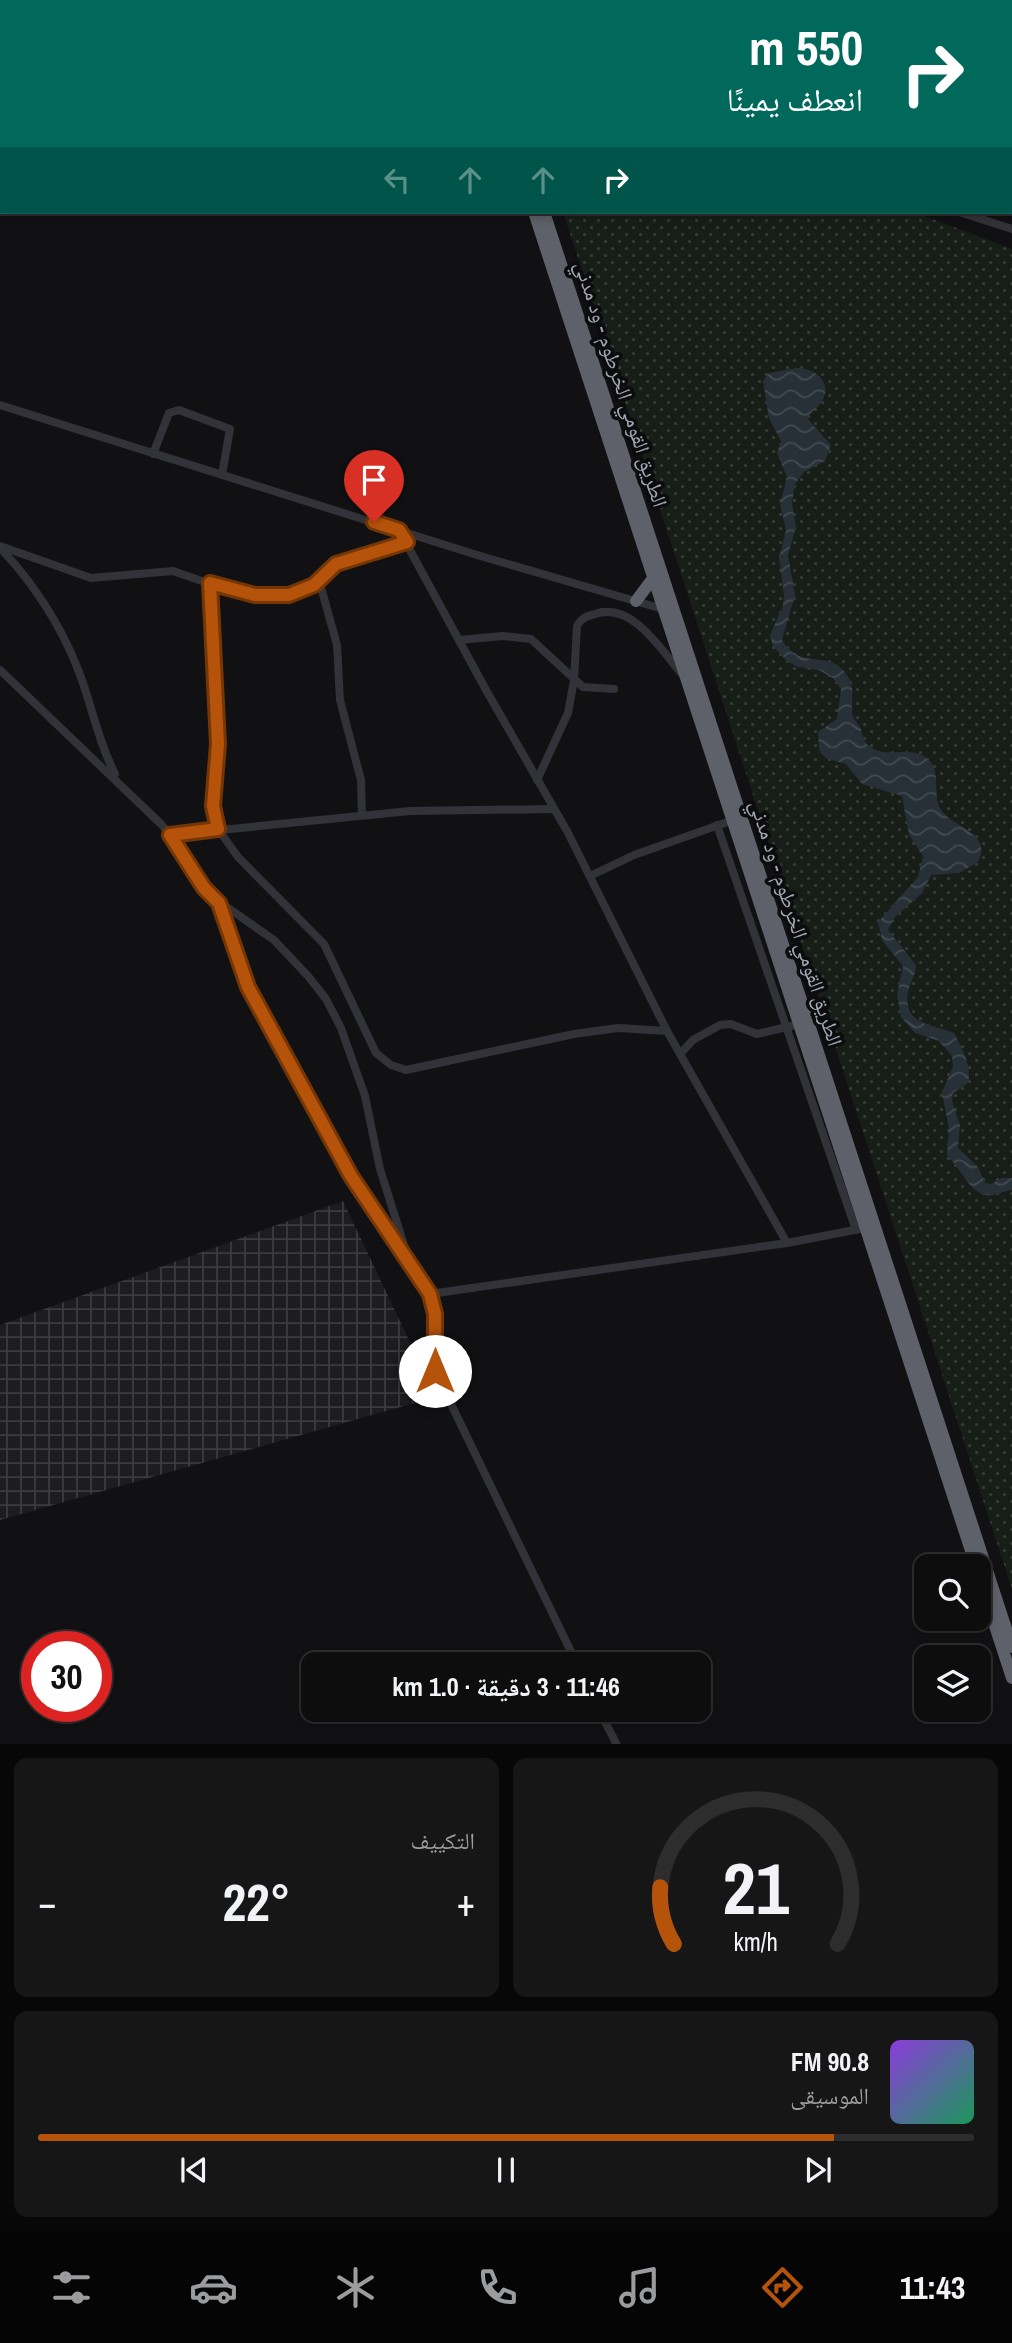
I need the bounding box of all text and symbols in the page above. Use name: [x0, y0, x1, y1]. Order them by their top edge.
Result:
text: 550 m: [749, 14, 863, 80]
icon: right: [887, 28, 978, 119]
text: انعطف يمينًا: [727, 78, 863, 121]
icon: left: [378, 161, 416, 199]
icon: ahead: [451, 161, 489, 199]
icon: ahead: [524, 161, 562, 199]
icon: right: [597, 161, 635, 199]
street label: الطريق القومي الخرطوم - ود مدني: [566, 257, 675, 511]
pin: [344, 450, 404, 522]
icon: arrive: [355, 461, 393, 499]
street label: الطريق القومي الخرطوم - ود مدني: [741, 796, 850, 1050]
position arrow: [398, 1334, 472, 1408]
map controls: [914, 1554, 991, 1722]
button: search: [914, 1554, 991, 1631]
speed limit sign: 30: [21, 1631, 112, 1722]
button: layers: [914, 1645, 991, 1722]
text: 11:46 · 3 دقيقة · 1.0 km: [392, 1669, 620, 1704]
text: التكييف: [410, 1825, 475, 1856]
text: 21: [722, 1839, 789, 1937]
text: 22°: [222, 1867, 291, 1937]
text: −: [38, 1877, 56, 1928]
text: +: [457, 1877, 475, 1928]
text: km/h: [733, 1924, 778, 1958]
text: 90.8 FM: [791, 2044, 869, 2079]
text: الموسيقى: [790, 2080, 869, 2111]
icon: previous: [175, 2151, 213, 2189]
icon: pause: [487, 2151, 525, 2189]
icon: next: [799, 2151, 837, 2189]
icon: filters: [47, 2263, 96, 2312]
icon: car: [189, 2263, 238, 2312]
icon: climate: [331, 2263, 380, 2312]
icon: phone: [473, 2263, 522, 2312]
icon: music: [615, 2263, 664, 2312]
icon: directions: [758, 2263, 807, 2312]
text: 11:43: [900, 2266, 965, 2309]

